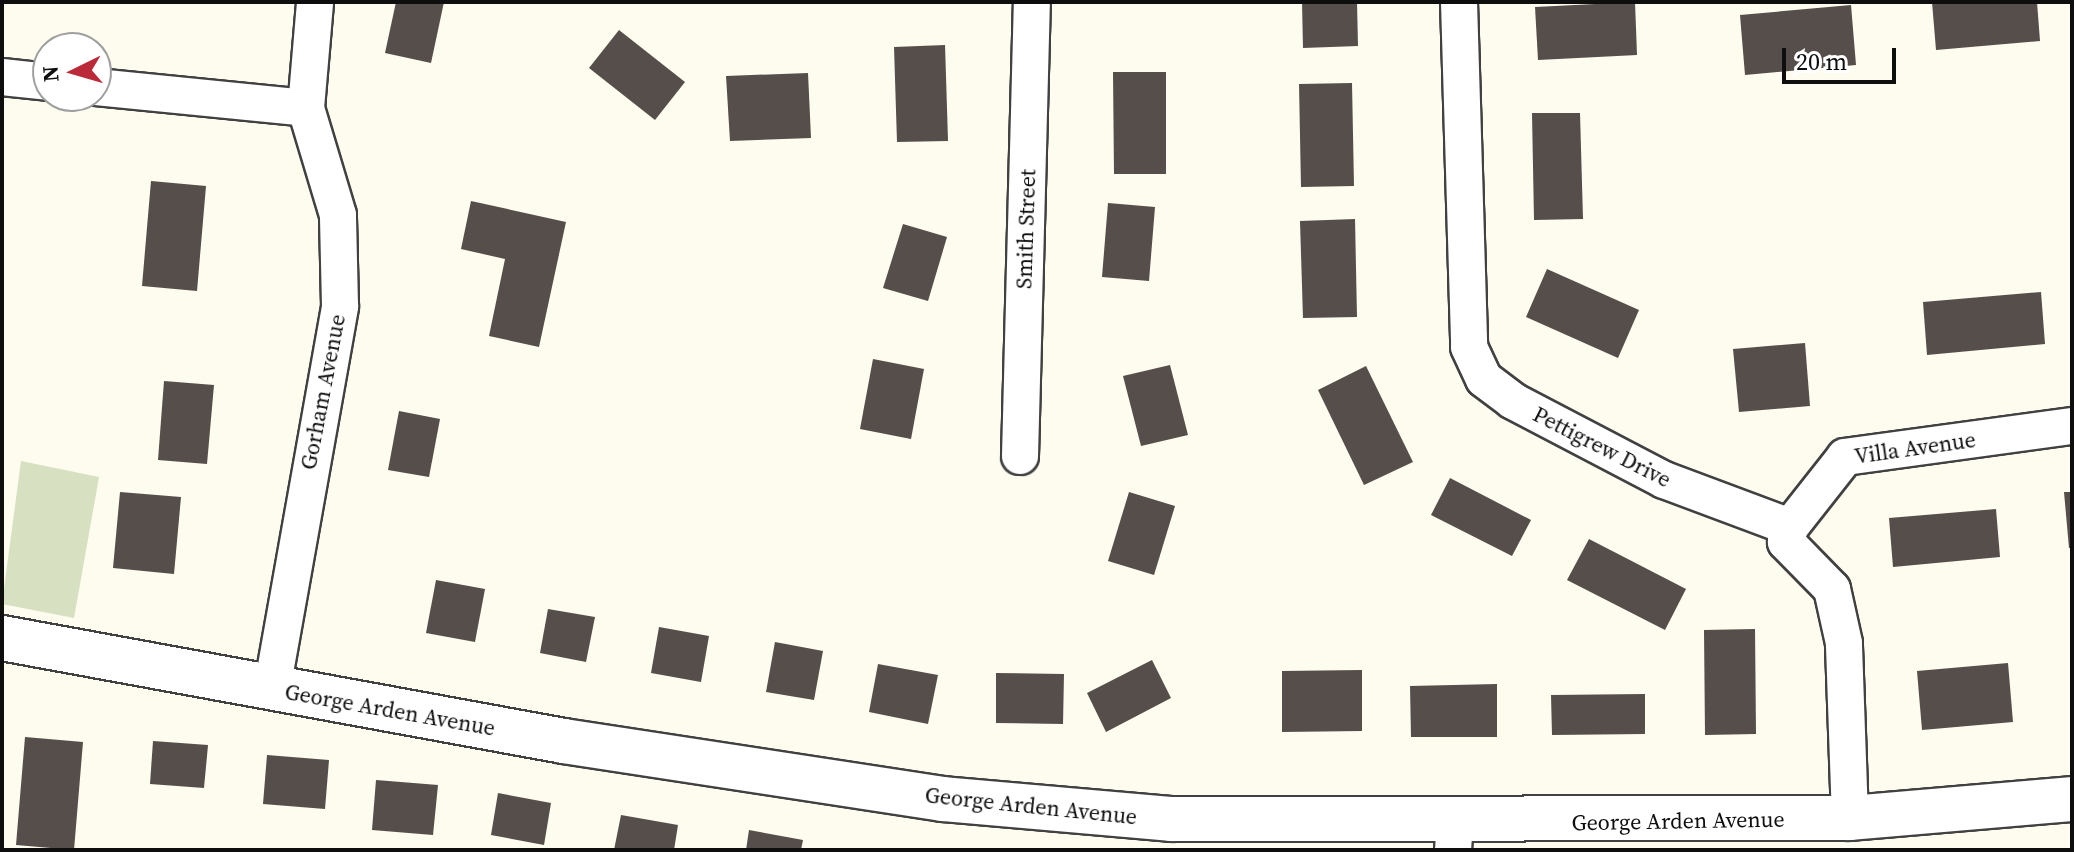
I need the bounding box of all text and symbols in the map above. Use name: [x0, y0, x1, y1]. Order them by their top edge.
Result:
north arrow: [32, 32, 112, 112]
scale bar: [1786, 32, 1900, 82]
text: 20 m: [1796, 45, 1847, 78]
text: N: [34, 65, 66, 83]
street label: Smith Street: [1011, 169, 1041, 289]
street label: Gorham Avenue: [295, 312, 351, 472]
street label: Pettigrew Drive: [1529, 401, 1675, 493]
street label: Villa Avenue: [1853, 426, 1977, 470]
street label: George Arden Avenue: [283, 679, 497, 741]
street label: George Arden Avenue: [924, 782, 1138, 830]
street label: George Arden Avenue: [1571, 806, 1785, 836]

